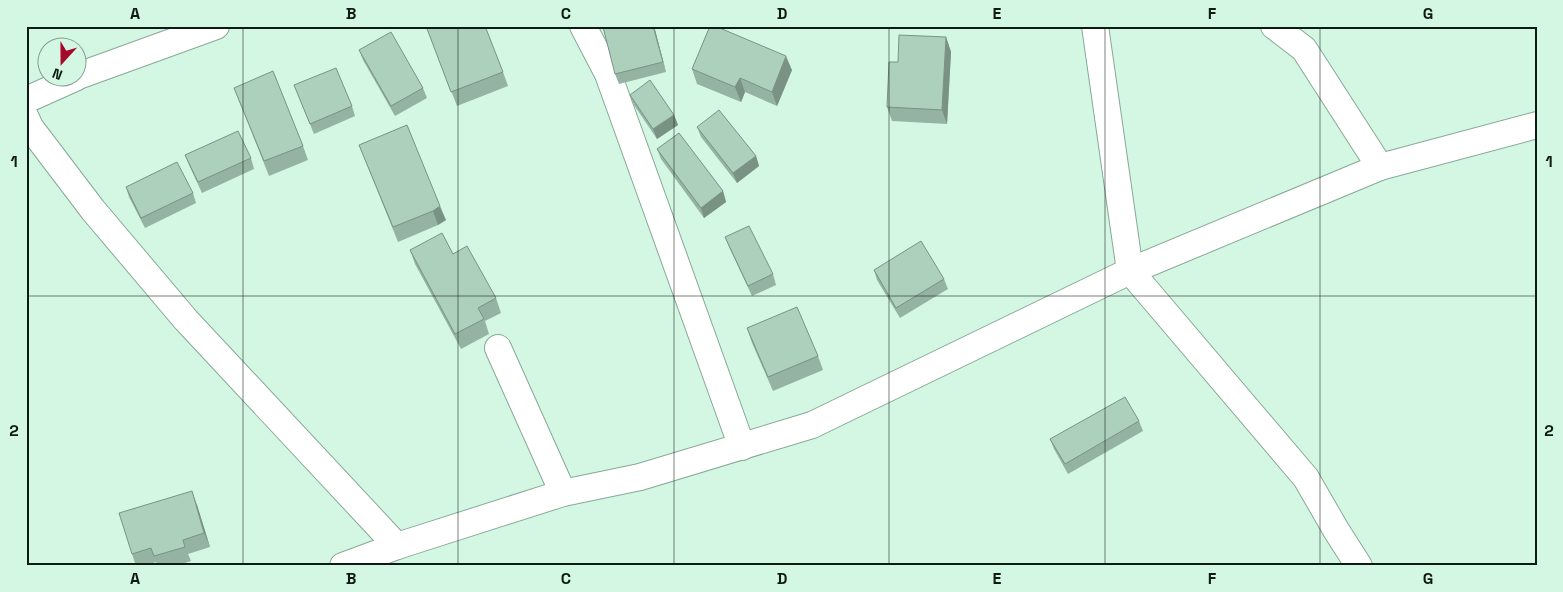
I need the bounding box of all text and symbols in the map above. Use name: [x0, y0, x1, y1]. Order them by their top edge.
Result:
text: A: [130, 3, 140, 24]
text: B: [346, 3, 356, 24]
text: C: [561, 3, 571, 24]
text: D: [777, 3, 787, 24]
text: E: [993, 3, 1002, 24]
text: F: [1208, 3, 1217, 24]
text: G: [1423, 3, 1433, 24]
north arrow: [38, 38, 88, 88]
text: N: [50, 64, 65, 84]
text: 1: [10, 151, 18, 172]
text: 1: [1545, 151, 1553, 172]
text: 2: [9, 420, 19, 441]
text: 2: [1544, 420, 1554, 441]
text: A: [130, 568, 140, 589]
text: B: [346, 568, 356, 589]
text: C: [561, 568, 571, 589]
text: D: [777, 568, 787, 589]
text: E: [993, 568, 1002, 589]
text: F: [1208, 568, 1217, 589]
text: G: [1423, 568, 1433, 589]

